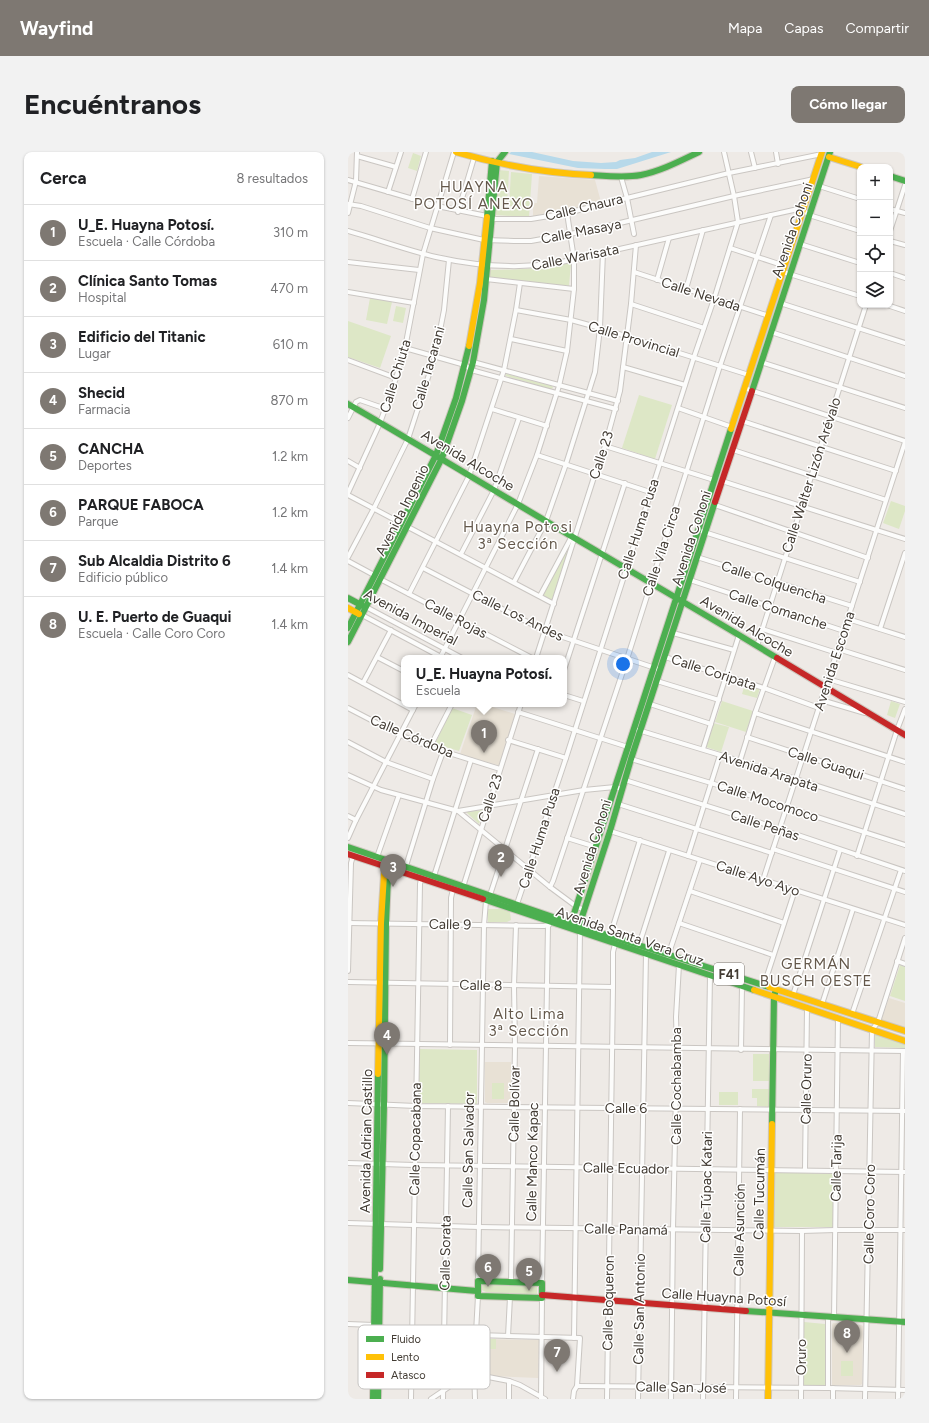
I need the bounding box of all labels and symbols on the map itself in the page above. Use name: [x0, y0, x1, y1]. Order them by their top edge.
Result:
district label: HUAYNA POTOSÍ ANEXO: [414, 178, 534, 213]
street label: Avenida Cohoni: [768, 181, 817, 280]
street label: Calle Chaura: [544, 190, 625, 225]
street label: Calle Masaya: [540, 215, 623, 248]
street label: Calle Warisata: [530, 241, 620, 274]
street label: Calle Nevada: [659, 274, 743, 315]
street label: Calle Provincial: [586, 318, 682, 361]
street label: Calle Tacarani: [408, 324, 449, 412]
street label: Calle Chiuta: [376, 337, 415, 415]
street label: Calle Walter Lizón Arévalo: [778, 395, 845, 555]
street label: Avenida Alcoche: [418, 426, 518, 495]
street label: Calle 23: [586, 429, 617, 482]
street label: Avenida Ingenio: [372, 462, 433, 559]
street label: Calle Huma Pusa: [614, 477, 663, 582]
street label: Avenida Cohoni: [668, 488, 715, 588]
street label: Calle Vila Circa: [639, 504, 684, 598]
district label: Huayna Potosi 3ª Sección: [463, 518, 573, 553]
street label: Calle Colquencha: [719, 557, 829, 608]
street label: Avenida Imperial: [361, 586, 461, 649]
street label: Calle Los Andes: [469, 586, 566, 645]
street label: Calle Comanche: [726, 586, 830, 634]
street label: Avenida Alcoche: [697, 592, 797, 661]
street label: Calle Rojas: [421, 595, 490, 642]
street label: Avenida Escoma: [810, 609, 859, 713]
street label: Calle Coripata: [669, 651, 759, 694]
your location: [613, 654, 633, 674]
street label: Calle Córdoba: [367, 711, 456, 762]
pin: 1: [471, 720, 497, 753]
street label: Calle Guaqui: [786, 743, 866, 784]
street label: Avenida Arapata: [717, 747, 821, 795]
street label: Calle 23: [475, 772, 506, 825]
street label: Calle Mocomoco: [715, 777, 821, 826]
street label: Calle Huma Pusa: [515, 786, 564, 891]
street label: Avenida Cohoni: [570, 797, 615, 897]
street label: Calle Peñas: [728, 806, 802, 845]
pin: 2: [488, 844, 514, 877]
pin: 3: [380, 854, 406, 887]
street label: Calle Ayo Ayo: [714, 857, 802, 900]
street label: Avenida Santa Vera Cruz: [554, 903, 706, 970]
street label: Calle 9: [429, 916, 471, 933]
district label: GERMÁN BUSCH OESTE: [760, 955, 872, 990]
road number: F41: [714, 963, 744, 985]
street label: Calle 8: [459, 977, 503, 994]
district label: Alto Lima 3ª Sección: [488, 1005, 570, 1040]
pin: 4: [374, 1022, 400, 1055]
street label: Calle Cochabamba: [668, 1027, 685, 1145]
street label: Calle Oruro: [797, 1053, 816, 1125]
street label: Calle Bolívar: [505, 1065, 524, 1142]
street label: Avenida Adrian Castillo: [357, 1069, 376, 1213]
street label: Calle Copacabana: [406, 1082, 425, 1196]
street label: Calle San Salvador: [459, 1092, 478, 1208]
street label: Calle 6: [605, 1100, 647, 1117]
street label: Calle Manco Kapac: [523, 1102, 542, 1222]
street label: Calle Túpac Katari: [697, 1131, 716, 1243]
street label: Calle Tarija: [827, 1134, 846, 1202]
street label: Calle Tucumán: [750, 1148, 769, 1240]
street label: Calle Ecuador: [583, 1159, 670, 1178]
street label: Calle Coro Coro: [860, 1164, 879, 1264]
street label: Calle Asunción: [730, 1183, 749, 1277]
street label: Calle Sorata: [436, 1215, 455, 1291]
street label: Calle Panamá: [584, 1220, 668, 1239]
street label: Calle San Antonio: [630, 1253, 649, 1365]
pin: 6: [475, 1254, 501, 1287]
street label: Calle Boqueron: [599, 1255, 618, 1351]
pin: 5: [516, 1258, 542, 1291]
street label: Calle Huayna Potosí: [661, 1285, 788, 1310]
pin: 8: [834, 1320, 860, 1353]
legend: [358, 1325, 490, 1389]
text: Fluido: [391, 1333, 421, 1346]
pin: 7: [544, 1339, 570, 1372]
street label: Oruro: [793, 1339, 810, 1375]
text: Lento: [391, 1351, 419, 1364]
text: Atasco: [391, 1369, 426, 1382]
street label: Calle San José: [635, 1378, 727, 1397]

